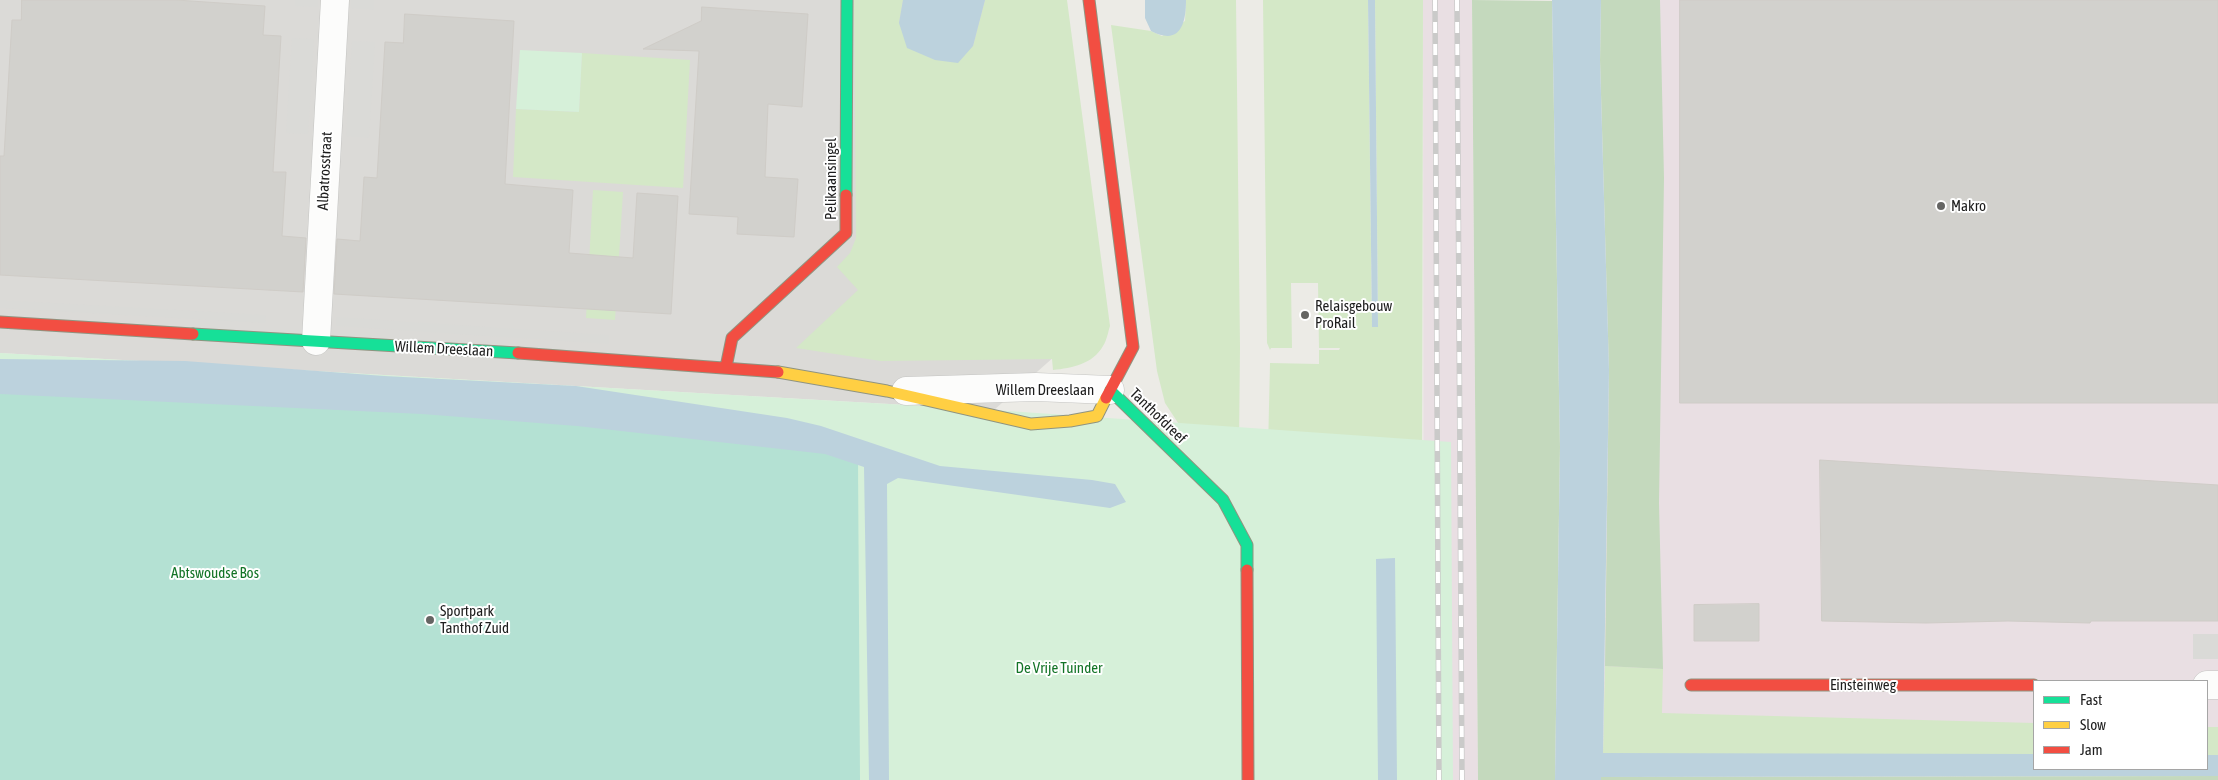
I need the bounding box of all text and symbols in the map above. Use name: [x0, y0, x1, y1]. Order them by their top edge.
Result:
street label: Albatrosstraat: [314, 131, 336, 211]
street label: Pelikaansingel: [822, 138, 840, 220]
place label: Makro: [1951, 197, 1986, 215]
marker: Makro: [1935, 200, 1947, 212]
place label: Relaisgebouw ProRail: [1315, 297, 1392, 332]
marker: Relaisgebouw ProRail: [1299, 309, 1311, 321]
street label: Willem Dreeslaan: [394, 337, 494, 361]
street label: Willem Dreeslaan: [996, 381, 1094, 399]
street label: Tanthofdreef: [1126, 385, 1190, 447]
park label: Abtswoudse Bos: [171, 564, 259, 582]
place label: Sportpark Tanthof Zuid: [440, 602, 509, 637]
marker: Sportpark Tanthof Zuid: [424, 614, 436, 626]
park label: De Vrije Tuinder: [1016, 659, 1102, 677]
street label: Einsteinweg: [1830, 676, 1896, 694]
legend: [2033, 680, 2208, 770]
text: Fast: [2080, 691, 2102, 708]
text: Slow: [2080, 716, 2106, 733]
text: Jam: [2080, 741, 2103, 758]

